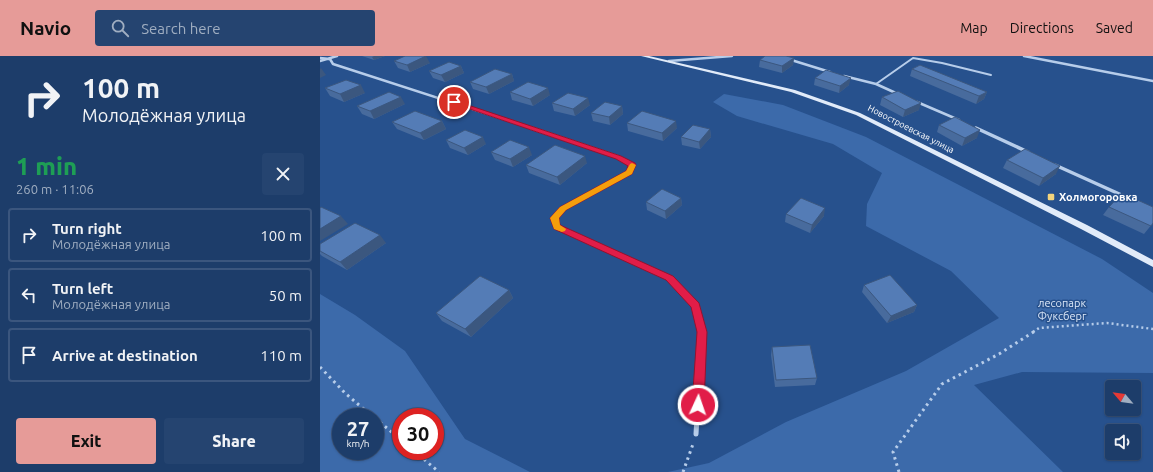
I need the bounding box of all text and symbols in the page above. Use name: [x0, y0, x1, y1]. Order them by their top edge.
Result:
search box: [95, 10, 375, 46]
text: Navio: [20, 17, 71, 39]
icon: search: [109, 17, 131, 39]
text: Search here: [141, 20, 220, 37]
text: Map: [960, 20, 988, 36]
text: Directions: [1010, 20, 1074, 36]
text: Saved: [1096, 20, 1133, 36]
icon: right: [16, 72, 68, 124]
text: 100 m: [82, 72, 160, 103]
pin: [437, 85, 471, 119]
icon: arrive: [443, 91, 465, 113]
street label: Новостроевская улица: [866, 103, 956, 155]
text: Молодёжная улица: [82, 105, 246, 125]
text: 1 min: [16, 153, 77, 180]
button: close: [262, 153, 304, 195]
text: 260 m · 11:06: [16, 182, 94, 196]
place label: Холмогоровка: [1059, 191, 1138, 203]
marker: Холмогоровка: [1046, 192, 1056, 202]
text: Turn right: [52, 220, 122, 237]
icon: right: [18, 224, 40, 246]
text: 100 m: [260, 227, 302, 244]
text: Молодёжная улица: [52, 237, 170, 251]
text: Turn left: [52, 280, 113, 297]
icon: left: [18, 284, 40, 306]
text: 50 m: [269, 287, 302, 304]
text: Молодёжная улица: [52, 297, 170, 311]
park label: лесопарк Фуксберг: [1038, 297, 1087, 322]
icon: arrive: [18, 344, 40, 366]
text: Arrive at destination: [52, 347, 198, 364]
text: 110 m: [260, 347, 302, 364]
north arrow: [1105, 380, 1141, 416]
map controls: [1105, 380, 1141, 460]
position arrow: [677, 384, 719, 426]
speed limit sign: 30: [392, 408, 444, 460]
text: 27: [347, 417, 369, 440]
button: Exit: [16, 418, 156, 464]
button: Share: [164, 418, 304, 464]
button: sound: [1105, 424, 1141, 460]
text: km/h: [346, 438, 370, 449]

